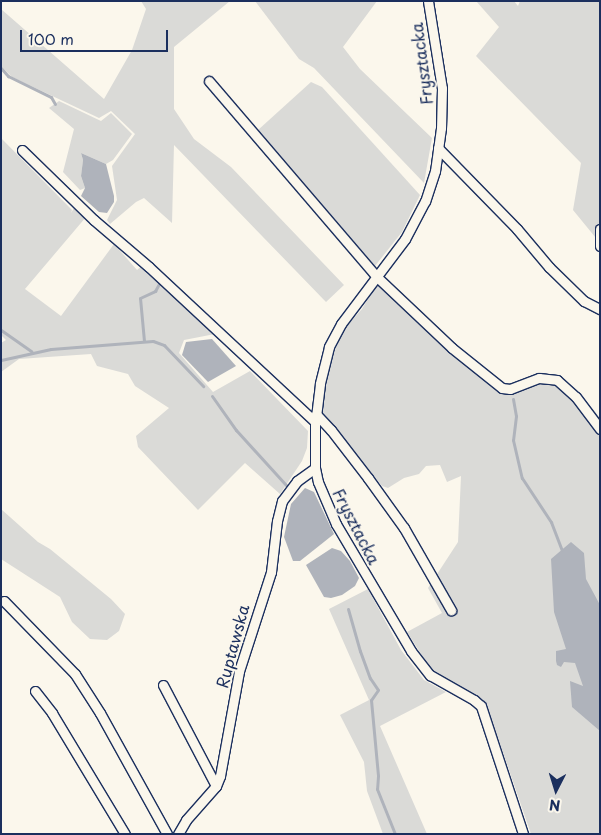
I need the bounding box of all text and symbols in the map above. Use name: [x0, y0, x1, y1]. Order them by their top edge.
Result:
scale bar: [22, 20, 170, 52]
street label: Frysztacka: [406, 22, 436, 106]
text: 100 m: [28, 27, 74, 50]
street label: Frysztacka: [330, 485, 384, 567]
street label: Ruptawska: [212, 602, 252, 690]
north arrow: [531, 765, 581, 815]
text: N: [548, 794, 561, 816]

